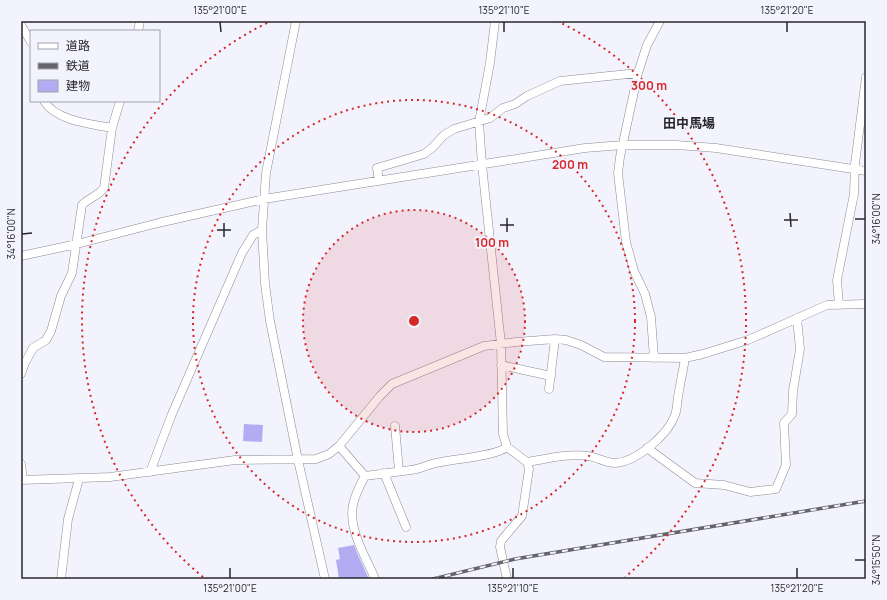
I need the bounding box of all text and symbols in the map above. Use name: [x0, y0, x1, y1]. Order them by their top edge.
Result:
text: 135°21'00"E: [193, 3, 247, 17]
text: 135°21'10"E: [478, 3, 530, 17]
text: 135°21'20"E: [761, 3, 814, 17]
legend: [30, 30, 160, 102]
text: 道路: [66, 37, 90, 54]
text: 鉄道: [66, 57, 90, 74]
text: 建物: [66, 77, 90, 94]
text: 300 m: [631, 77, 667, 94]
district label: 田中馬場: [663, 114, 715, 132]
text: 200 m: [552, 156, 588, 173]
text: 34°16'00"N: [869, 193, 883, 245]
text: 34°16'00"N: [4, 208, 18, 260]
text: 100 m: [475, 234, 509, 251]
centre of rings: [407, 314, 421, 328]
text: 34°15'50"N: [869, 535, 883, 585]
text: 135°21'00"E: [203, 581, 257, 595]
text: 135°21'10"E: [487, 581, 539, 595]
text: 135°21'20"E: [771, 581, 824, 595]

